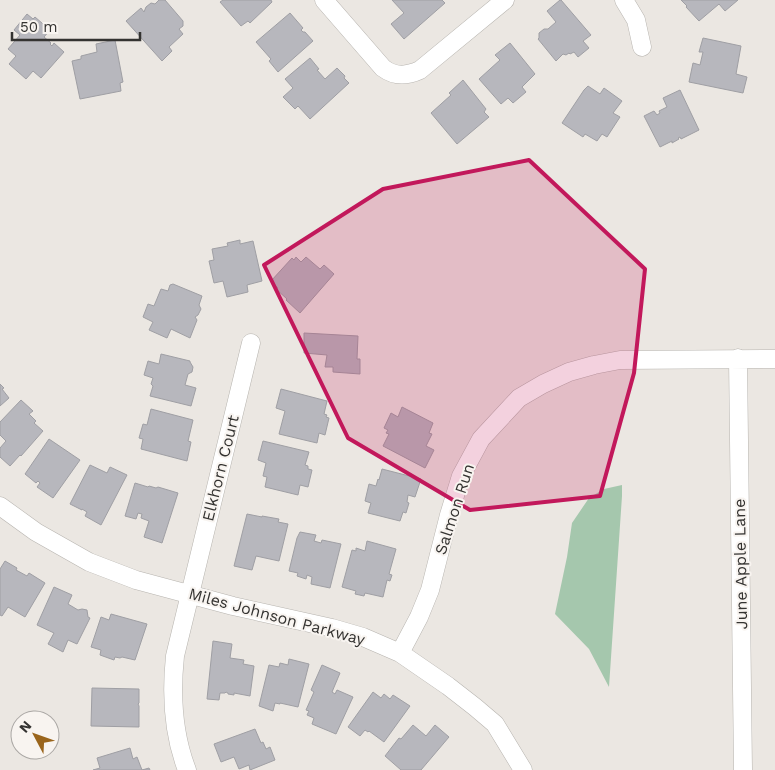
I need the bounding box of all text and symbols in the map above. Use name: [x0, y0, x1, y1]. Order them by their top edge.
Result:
scale bar: [12, 10, 140, 42]
text: 50 m: [20, 18, 57, 36]
street label: Elkhorn Court: [198, 413, 243, 523]
street label: Salmon Run: [431, 461, 478, 557]
street label: June Apple Lane: [730, 498, 751, 630]
street label: Miles Johnson Parkway: [187, 584, 368, 649]
north arrow: [10, 710, 60, 760]
text: N: [16, 717, 35, 736]

